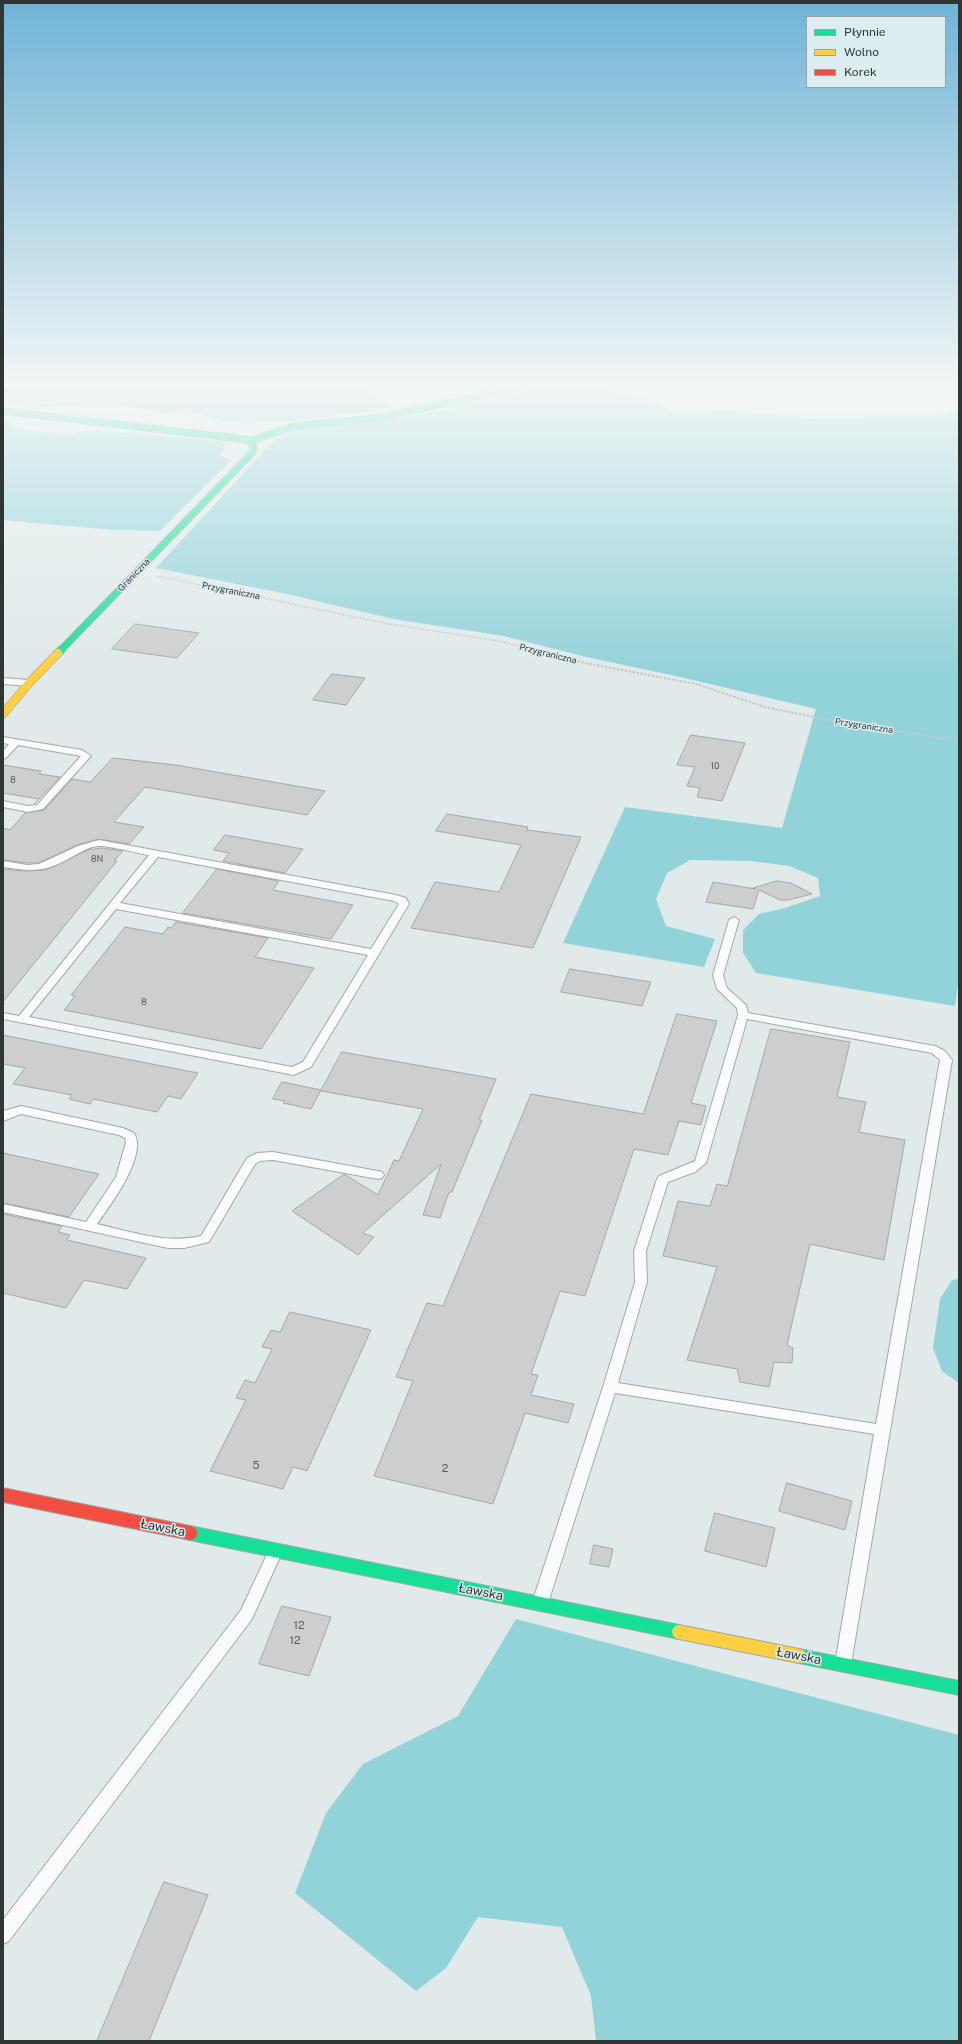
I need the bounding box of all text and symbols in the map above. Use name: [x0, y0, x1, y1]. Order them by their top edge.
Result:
legend: [806, 16, 946, 88]
text: Płynnie: [844, 25, 886, 39]
text: Wolno: [844, 45, 879, 59]
text: Korek: [844, 65, 877, 79]
street label: Graniczna: [116, 556, 152, 594]
street label: Przygraniczna: [201, 580, 261, 602]
street label: Przygraniczna: [518, 642, 578, 666]
street label: Przygraniczna: [834, 716, 894, 736]
house number: 10: [710, 761, 720, 771]
house number: 8: [10, 775, 16, 785]
house number: 8N: [91, 854, 103, 864]
house number: 8: [141, 997, 147, 1007]
house number: 5: [252, 1459, 260, 1473]
house number: 2: [442, 1462, 448, 1476]
street label: Ławska: [139, 1516, 187, 1540]
street label: Ławska: [457, 1580, 505, 1604]
house number: 12: [293, 1619, 305, 1633]
house number: 12: [289, 1634, 301, 1648]
street label: Ławska: [775, 1644, 823, 1668]

